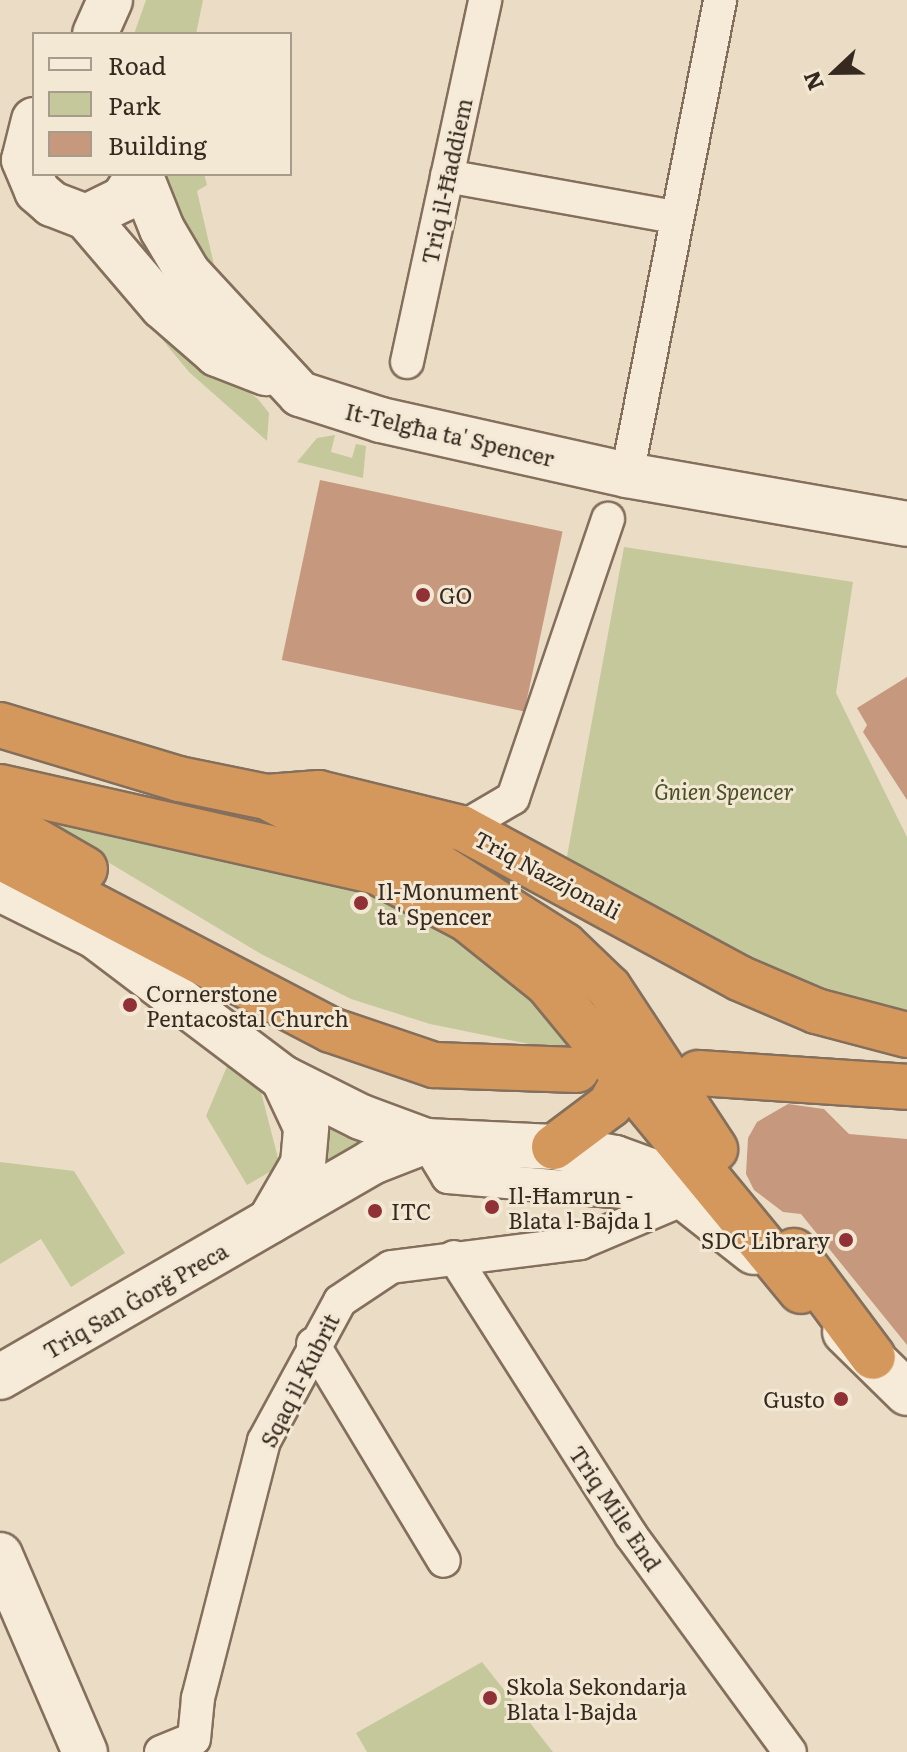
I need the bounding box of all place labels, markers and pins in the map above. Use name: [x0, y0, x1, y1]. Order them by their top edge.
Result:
place label: GO: [439, 582, 472, 608]
marker: GO: [414, 586, 432, 604]
place label: Il-Monument ta' Spencer: [377, 877, 519, 928]
marker: Il-Monument ta' Spencer: [352, 894, 370, 912]
place label: Cornerstone Pentacostal Church: [146, 979, 349, 1030]
marker: Cornerstone Pentacostal Church: [121, 996, 139, 1014]
place label: Il-Ħamrun - Blata l-Bajda 1: [508, 1181, 653, 1232]
place label: ITC: [391, 1198, 431, 1224]
marker: Il-Ħamrun - Blata l-Bajda 1: [483, 1198, 501, 1216]
marker: ITC: [366, 1202, 384, 1220]
place label: SDC Library: [701, 1227, 830, 1253]
marker: SDC Library: [837, 1231, 855, 1249]
place label: Gusto: [763, 1386, 825, 1412]
marker: Gusto: [832, 1390, 850, 1408]
place label: Skola Sekondarja Blata l-Bajda: [506, 1672, 687, 1724]
marker: Skola Sekondarja Blata l-Bajda: [481, 1689, 499, 1707]

